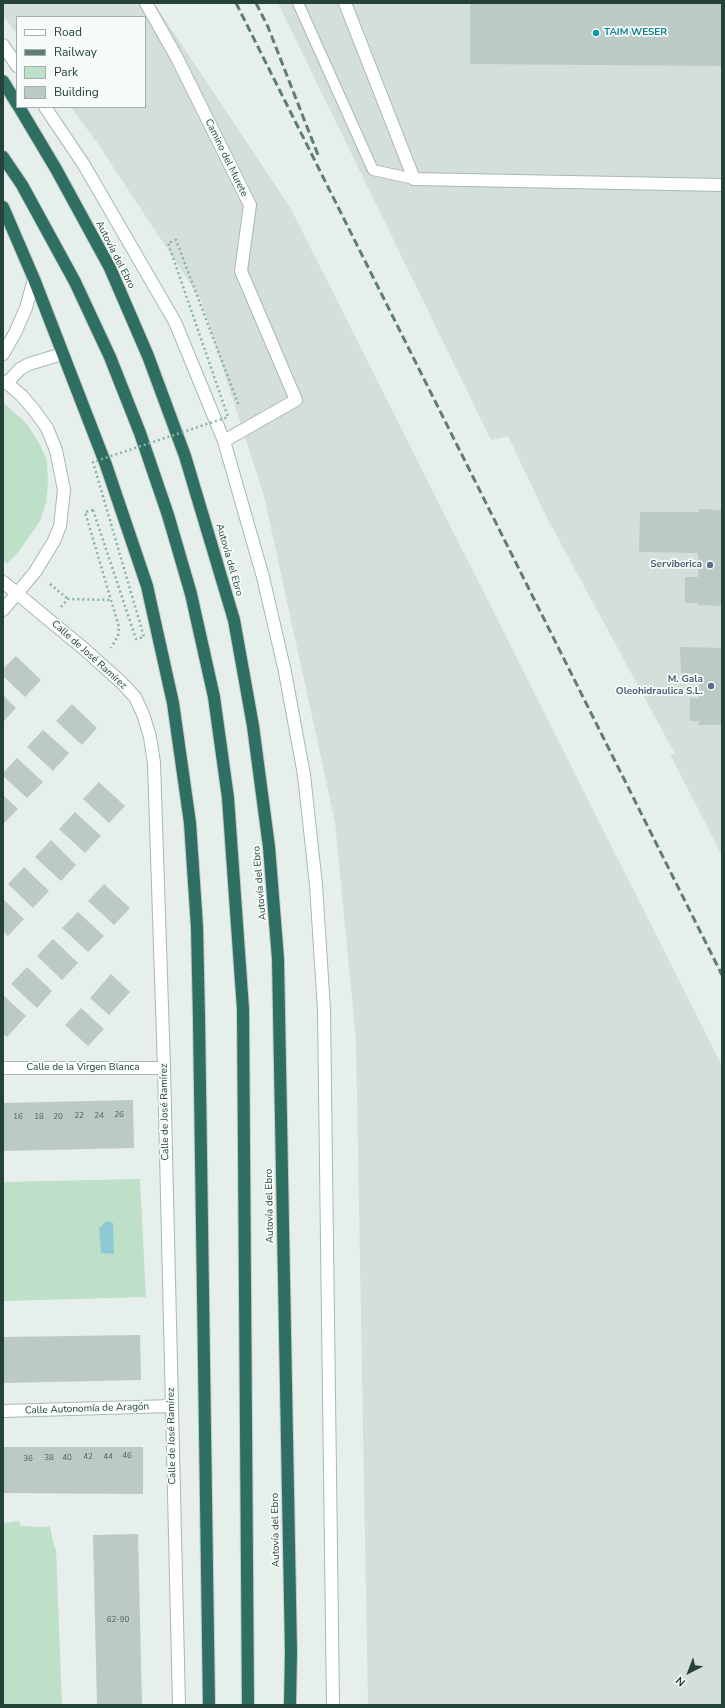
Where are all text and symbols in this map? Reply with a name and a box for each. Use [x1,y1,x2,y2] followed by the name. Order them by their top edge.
[16,16,146,108] legend
[54,24,82,40] text: Road
[604,27,667,39] place label: TAIM WESER
[591,28,601,38] marker: TAIM WESER
[54,44,97,60] text: Railway
[54,64,78,80] text: Park
[54,84,99,100] text: Building
[202,117,250,199] street label: Camino del Murete
[93,219,137,291] street label: Autovía del Ebro
[213,522,245,598] street label: Autovía del Ebro
[650,559,702,571] place label: Serviberica
[705,560,715,570] marker: Serviberica
[49,618,129,692] street label: Calle de José Ramírez
[616,674,703,698] place label: M. Gala Oleohidraulica S.L.
[706,681,716,691] marker: M. Gala Oleohidraulica S.L.
[251,845,269,921] street label: Autovía del Ebro
[27,1062,139,1074] street label: Calle de la Virgen Blanca
[158,1063,172,1161] street label: Calle de José Ramírez
[114,1110,124,1120] house number: 26
[74,1111,84,1121] house number: 22
[94,1111,104,1121] house number: 24
[13,1112,23,1122] house number: 16
[34,1112,44,1122] house number: 18
[53,1112,63,1122] house number: 20
[263,1169,277,1243] street label: Autovía del Ebro
[165,1387,179,1485] street label: Calle de José Ramírez
[25,1401,149,1417] street label: Calle Autonomía de Aragón
[122,1451,132,1461] house number: 46
[83,1452,93,1462] house number: 42
[103,1452,113,1462] house number: 44
[44,1453,54,1463] house number: 38
[62,1453,72,1463] house number: 40
[23,1454,33,1464] house number: 36
[269,1493,283,1567] street label: Autovía del Ebro
[107,1615,129,1625] house number: 62-90
[669,1652,709,1692] north arrow
[673,1673,689,1690] text: N

